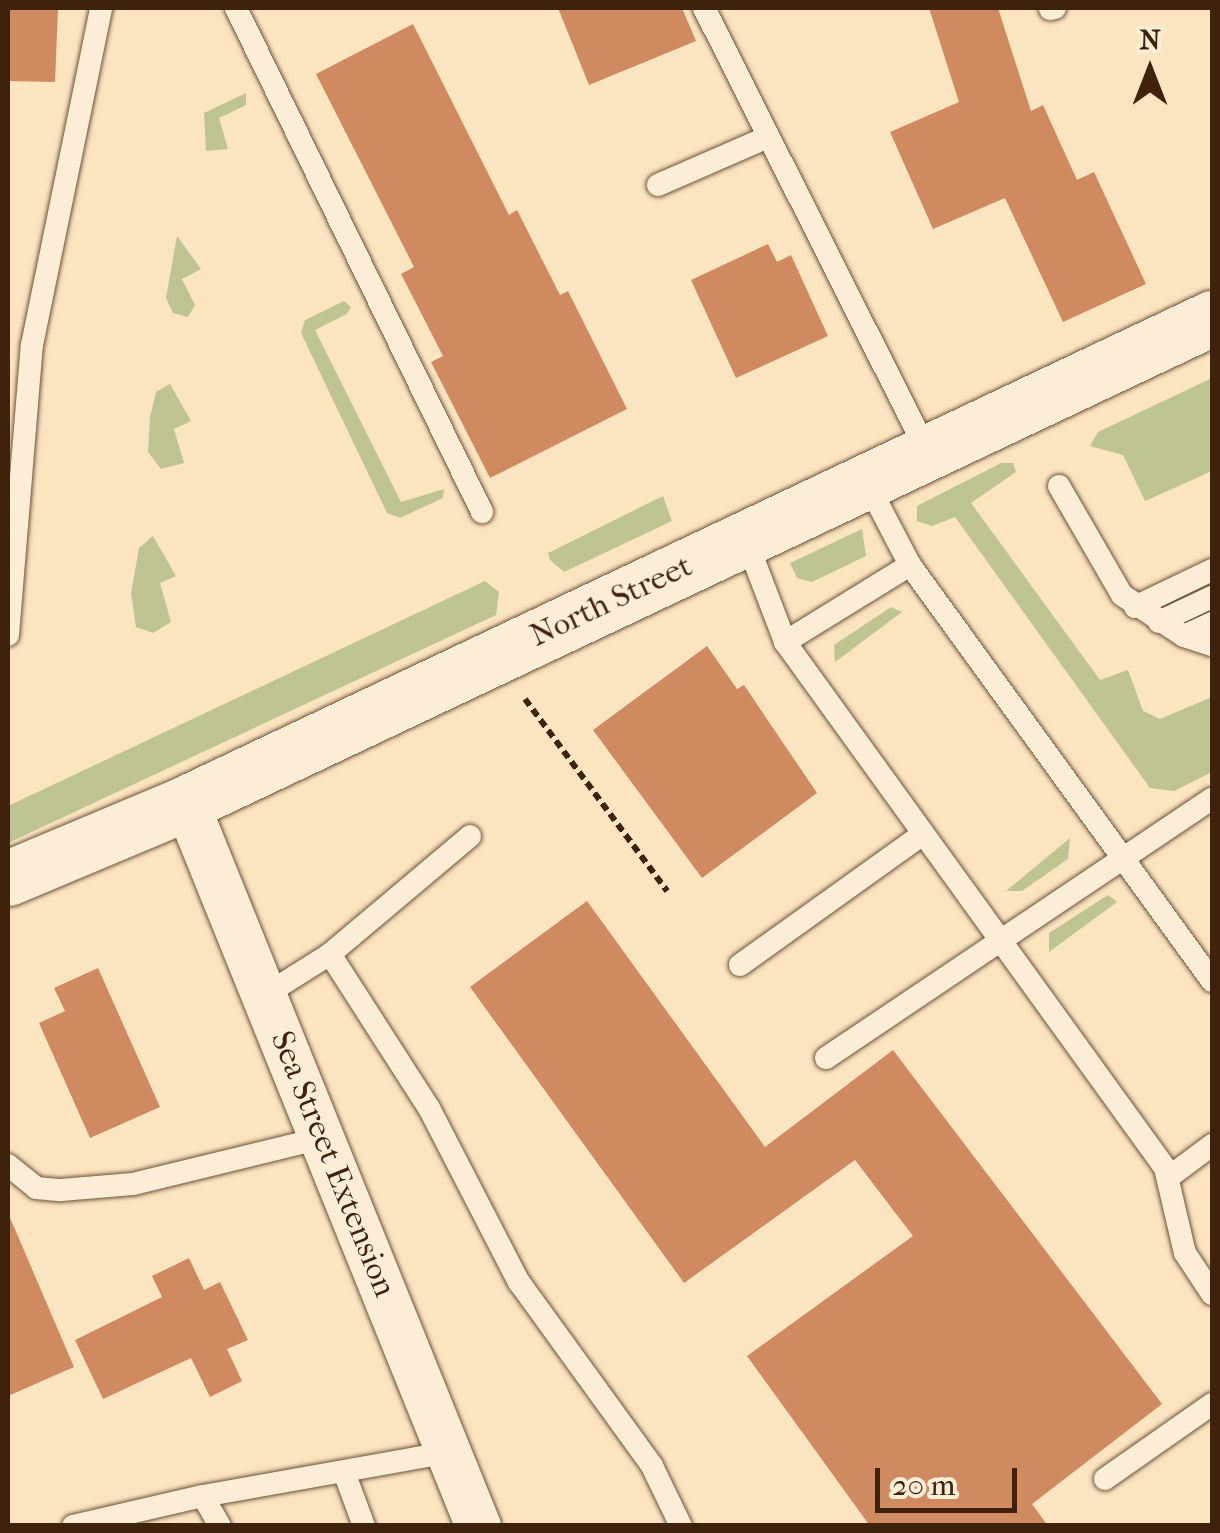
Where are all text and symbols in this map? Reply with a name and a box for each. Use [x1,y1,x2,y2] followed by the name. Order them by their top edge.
[1100,20,1200,120] north arrow
[1139,23,1161,56] text: N
[524,547,698,655] street label: North Street
[262,1026,404,1302] street label: Sea Street Extension
[880,1448,1022,1510] scale bar
[892,1468,955,1503] text: 20 m

